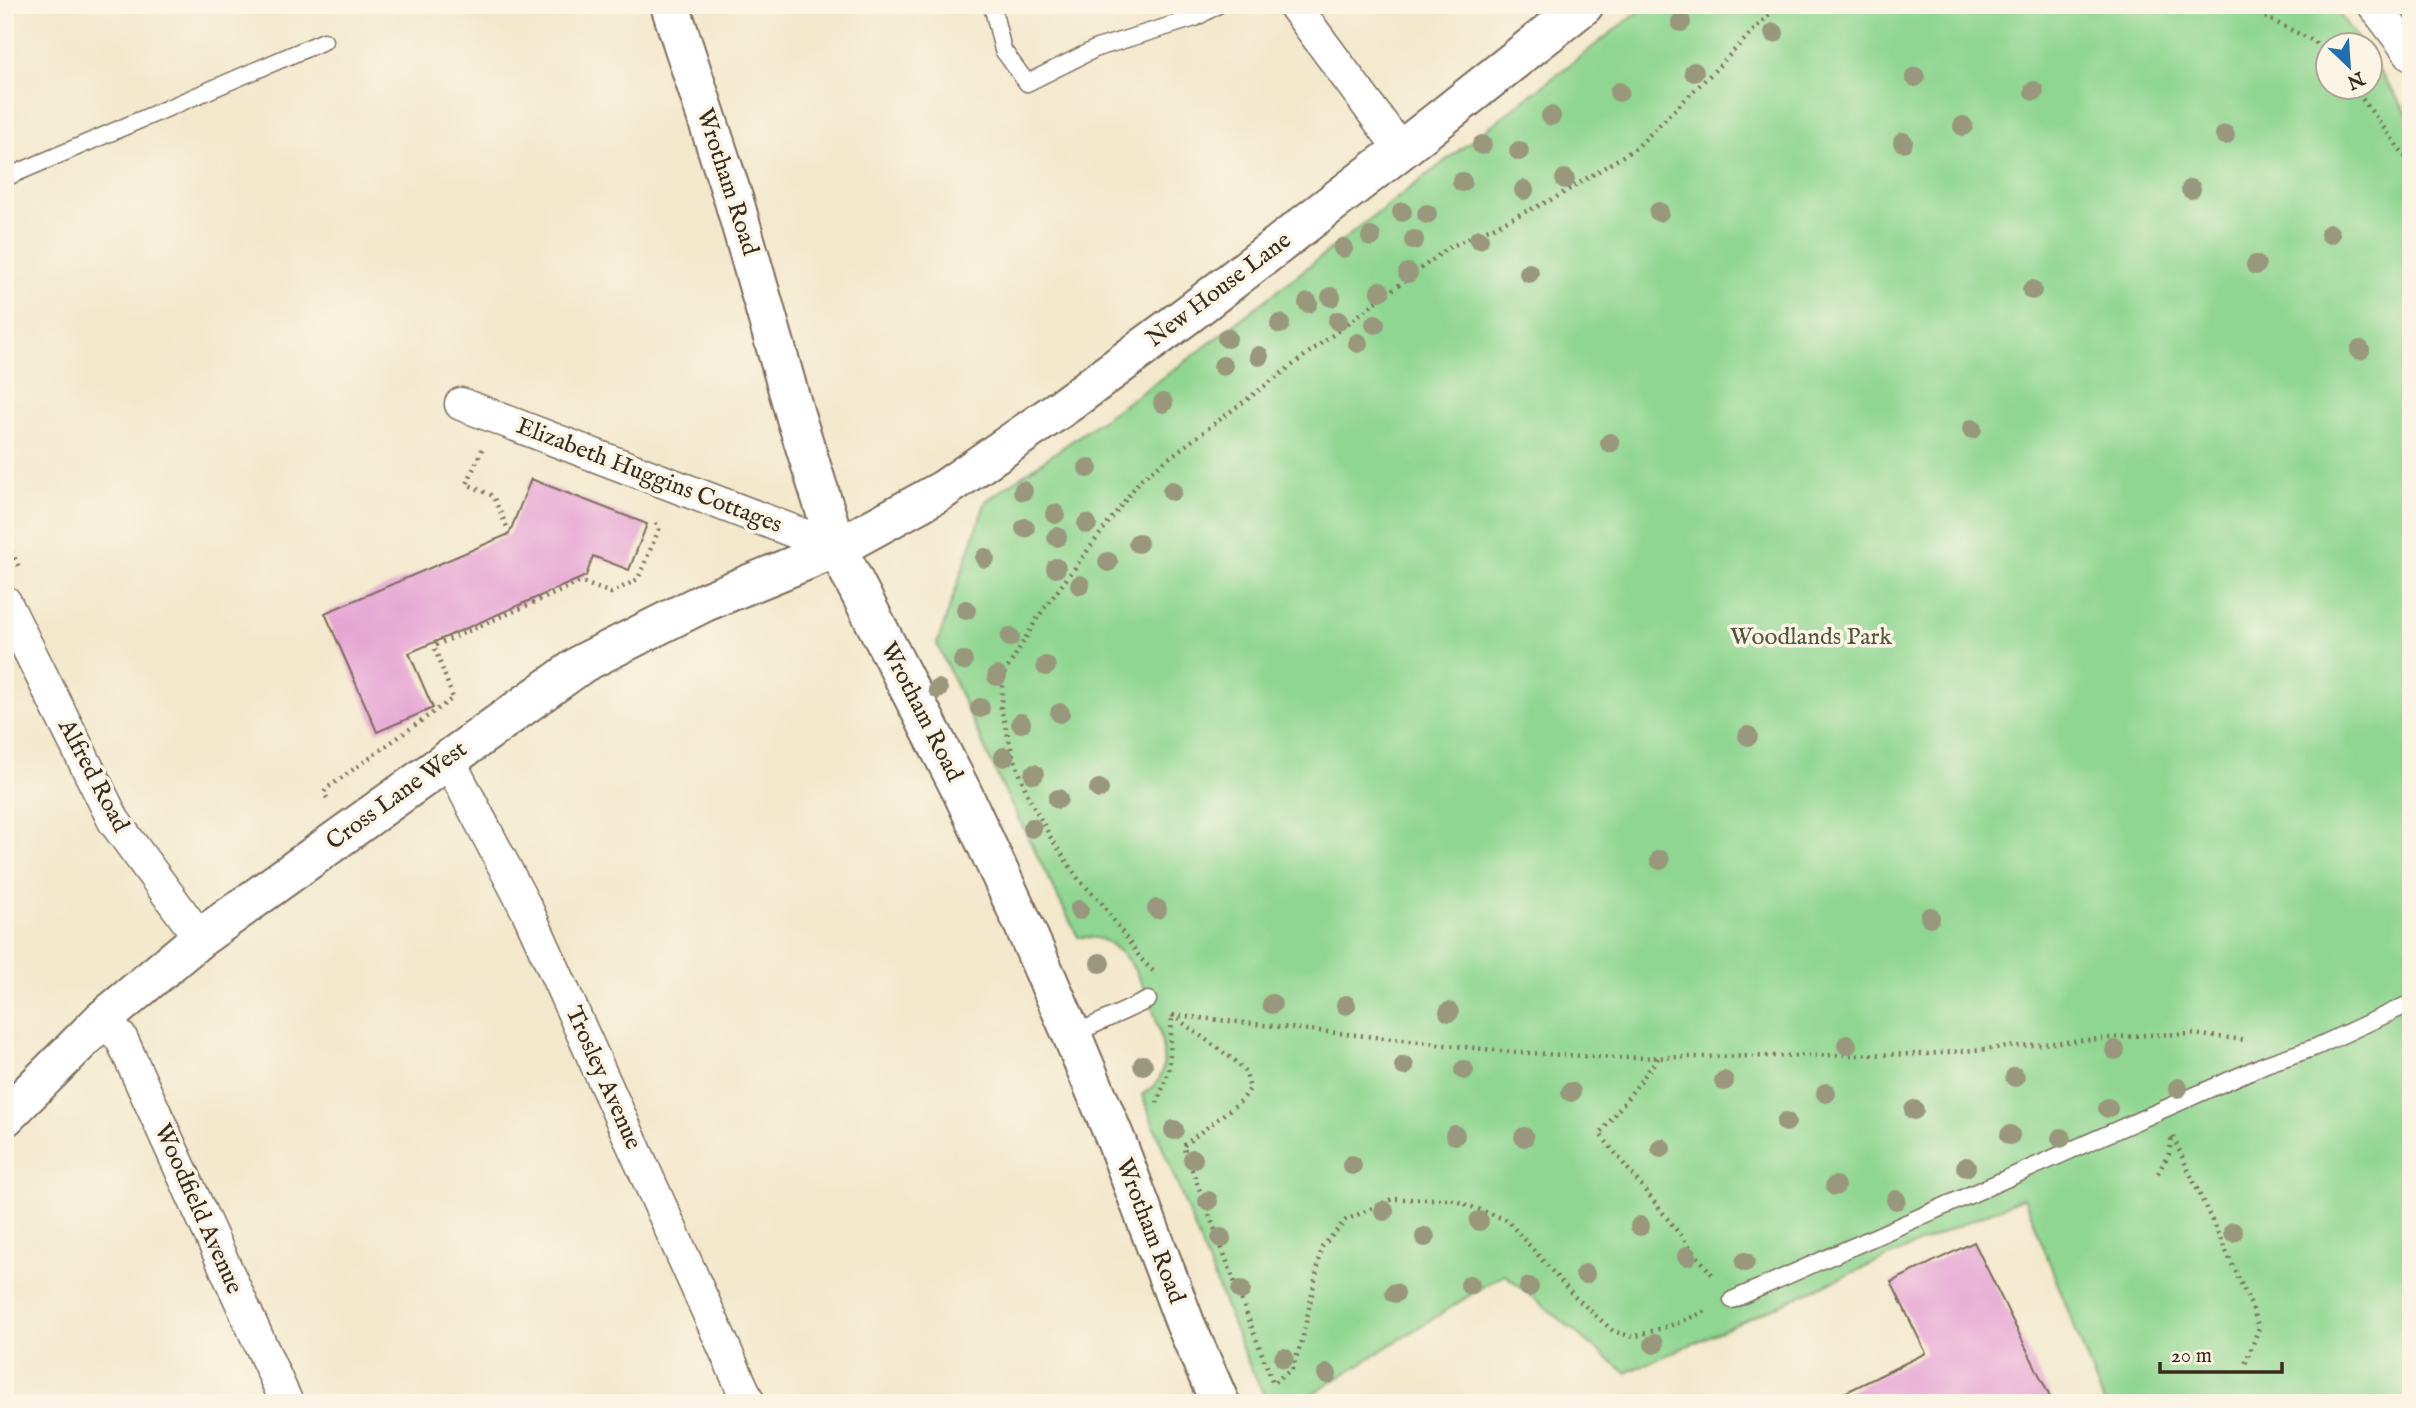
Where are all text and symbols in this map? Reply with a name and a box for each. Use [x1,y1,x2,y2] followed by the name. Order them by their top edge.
[2314,32,2384,102] north arrow
[2342,65,2369,94] text: N
[689,105,765,260] street label: Wrotham Road
[1140,225,1298,355] street label: New House Lane
[512,411,786,541] street label: Elizabeth Huggins Cottages
[1730,622,1892,653] park label: Woodlands Park
[873,637,970,787] street label: Wrotham Road
[50,713,136,838] street label: Alfred Road
[320,734,474,858] street label: Cross Lane West
[558,1001,648,1155] street label: Trosley Avenue
[147,1119,249,1299] street label: Woodfield Avenue
[1108,1154,1192,1308] street label: Wrotham Road
[2160,1331,2283,1375] scale bar
[2171,1343,2212,1370] text: 20 m

